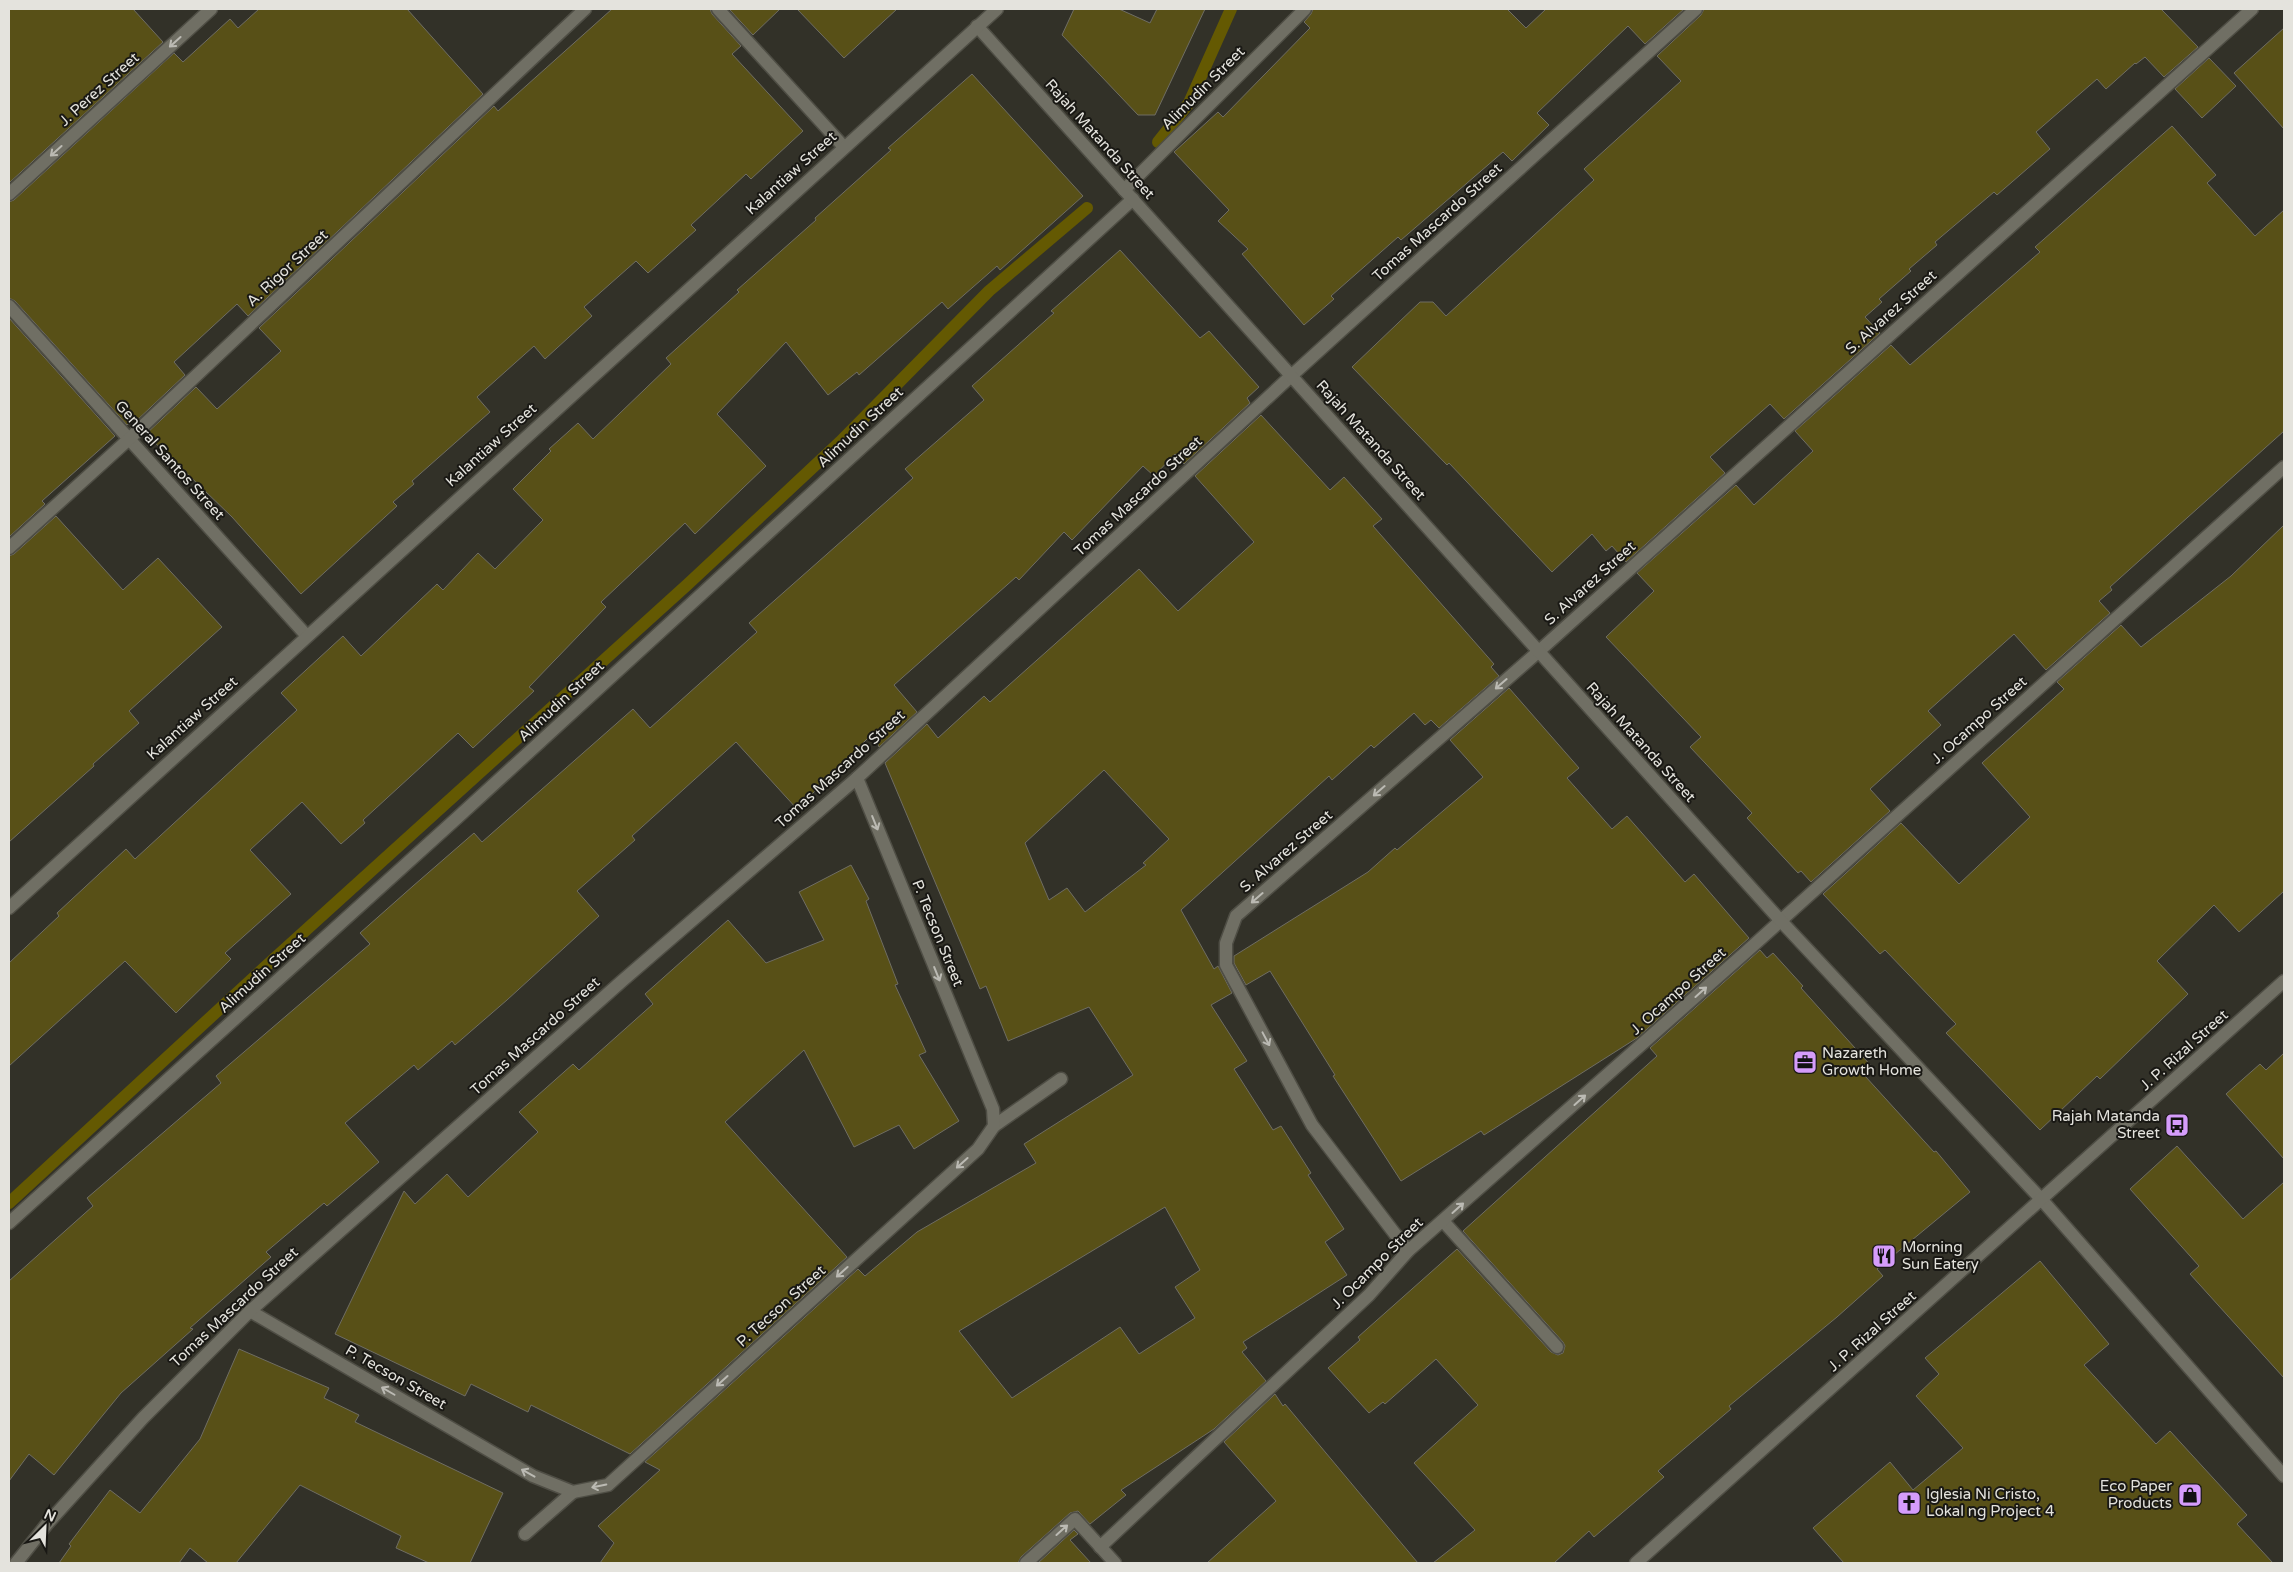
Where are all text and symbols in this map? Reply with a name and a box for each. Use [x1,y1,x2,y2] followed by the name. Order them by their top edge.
[169,36,182,48] one-way arrow
[1158,42,1249,133] street label: Alimudin Street
[55,48,143,130] street label: J. Perez Street
[1041,75,1159,203] street label: Rajah Matanda Street
[742,127,840,219] street label: Kalantiaw Street
[49,145,62,157] one-way arrow
[1369,159,1506,285] street label: Tomas Mascardo Street
[243,226,332,310] street label: A. Rigor Street
[1842,266,1940,358] street label: S. Alvarez Street
[1312,376,1430,504] street label: Rajah Matanda Street
[813,383,907,471] street label: Alimudin Street
[112,397,229,524] street label: General Santos Street
[442,399,540,491] street label: Kalantiaw Street
[1070,432,1206,560] street label: Tomas Mascardo Street
[1541,537,1639,629] street label: S. Alvarez Street
[514,657,608,745] street label: Alimudin Street
[143,672,241,764] street label: Kalantiaw Street
[1928,672,2031,768] street label: J. Ocampo Street
[1495,678,1508,689] one-way arrow
[1582,678,1700,806] street label: Rajah Matanda Street
[772,706,909,832] street label: Tomas Mascardo Street
[1373,785,1386,796] one-way arrow
[1236,806,1336,896] street label: S. Alvarez Street
[871,815,881,830] one-way arrow
[908,877,968,989] street label: P. Tecson Street
[1250,892,1263,904] one-way arrow
[215,929,309,1017] street label: Alimudin Street
[1627,943,1730,1039] street label: J. Ocampo Street
[933,966,942,981] one-way arrow
[467,973,604,1099] street label: Tomas Mascardo Street
[1695,986,1708,998] one-way arrow
[2136,1006,2232,1094] street label: J. P. Rizal Street
[1262,1031,1271,1046] one-way arrow
[1822,1044,1921,1079] place label: Nazareth Growth Home
[1792,1049,1818,1075] office icon: Nazareth Growth Home
[1573,1094,1586,1106] one-way arrow
[2052,1107,2160,1142] place label: Rajah Matanda Street
[2164,1112,2190,1138] bus stop icon: Rajah Matanda Street
[956,1157,969,1169] one-way arrow
[1452,1202,1465,1213] one-way arrow
[1327,1213,1427,1313] street label: J. Ocampo Street
[1902,1238,1979,1273] place label: Morning Sun Eatery
[166,1243,302,1371] street label: Tomas Mascardo Street
[1871,1243,1897,1269] restaurant icon: Morning Sun Eatery
[733,1261,829,1351] street label: P. Tecson Street
[836,1266,849,1278] one-way arrow
[1824,1287,1920,1375] street label: J. P. Rizal Street
[342,1341,450,1413] street label: P. Tecson Street
[715,1375,728,1387] one-way arrow
[381,1386,395,1396] one-way arrow
[521,1468,536,1477] one-way arrow
[2100,1477,2172,1512] place label: Eco Paper Products
[592,1482,608,1491] one-way arrow
[2177,1482,2203,1508] shop icon: Eco Paper Products
[1926,1485,2054,1520] place label: Iglesia Ni Cristo, Lokal ng Project 4
[1896,1490,1922,1516] church icon: Iglesia Ni Cristo, Lokal ng Project 4
[20,1502,70,1552] north arrow
[41,1506,59,1526] text: N
[1056,1524,1069,1536] one-way arrow

